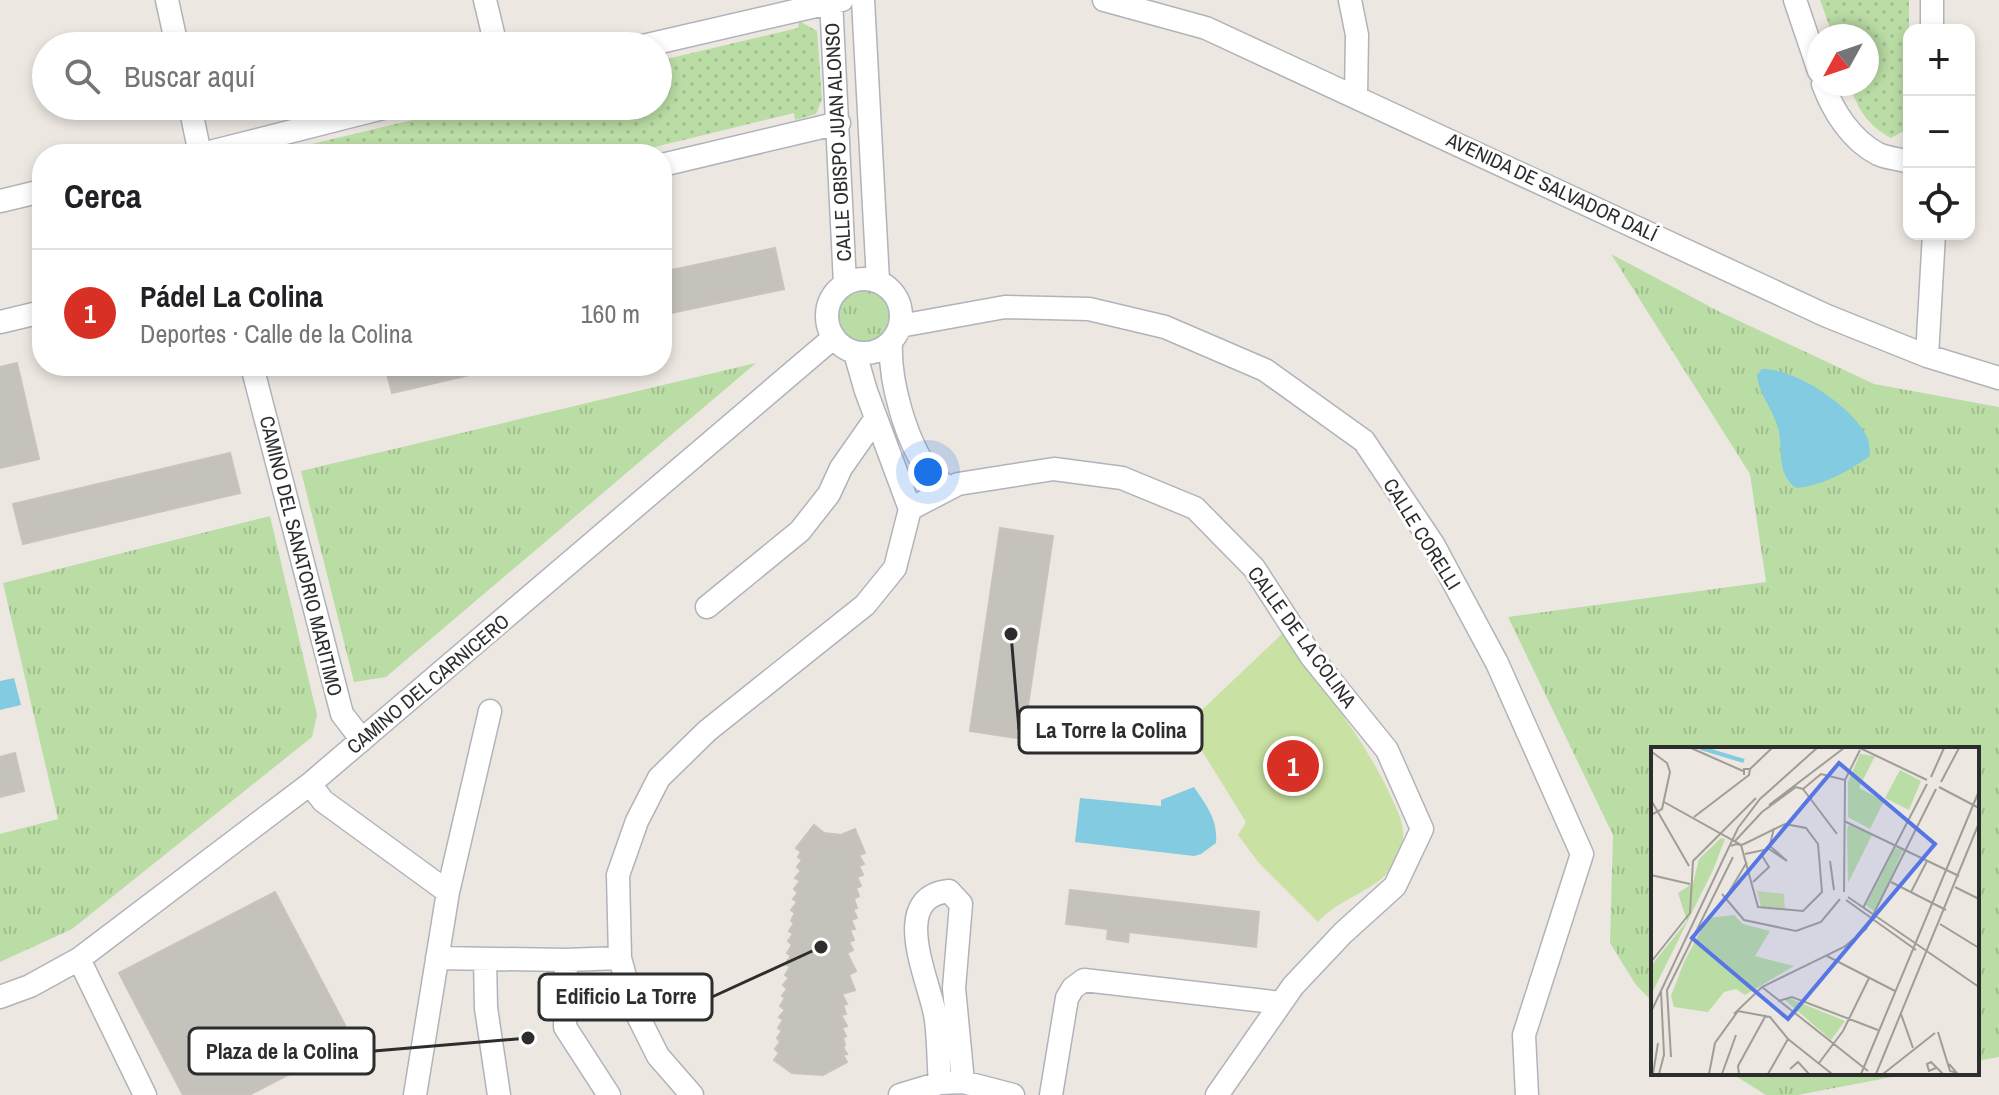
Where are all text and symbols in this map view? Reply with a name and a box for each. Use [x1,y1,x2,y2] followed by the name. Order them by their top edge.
[818,22,857,262] street label: CALLE OBISPO JUAN ALONSO
[1807,24,1879,96] north arrow
[1903,24,1975,240] map controls
[1903,24,1975,96] button: +
[32,32,672,120] search box
[60,54,104,98] icon: search
[124,56,255,96] text: Buscar aquí
[1903,96,1975,168] button: −
[1441,125,1662,248] street label: AVENIDA DE SALVADOR DALÍ
[1903,168,1975,240] button: locate
[64,173,142,219] text: Cerca
[140,276,323,316] text: Pádel La Colina
[84,296,96,331] text: 1
[581,296,640,331] text: 160 m
[140,316,413,351] text: Deportes · Calle de la Colina
[254,413,349,699] street label: CAMINO DEL SANATORIO MARITIMO
[908,452,948,492] your location
[1377,473,1467,595] street label: CALLE CORELLI
[1242,561,1363,713] street label: CALLE DE LA COLINA
[341,608,515,760] street label: CAMINO DEL CARNICERO
[1019,707,1202,753] callout: La Torre la Colina
[1035,715,1187,745] text: La Torre la Colina
[1267,736,1319,796] pin: 1
[1651,747,1979,1075] inset map
[539,974,712,1020] callout: Edificio La Torre
[555,981,697,1011] text: Edificio La Torre
[189,1028,374,1074] callout: Plaza de la Colina
[206,1036,358,1066] text: Plaza de la Colina

